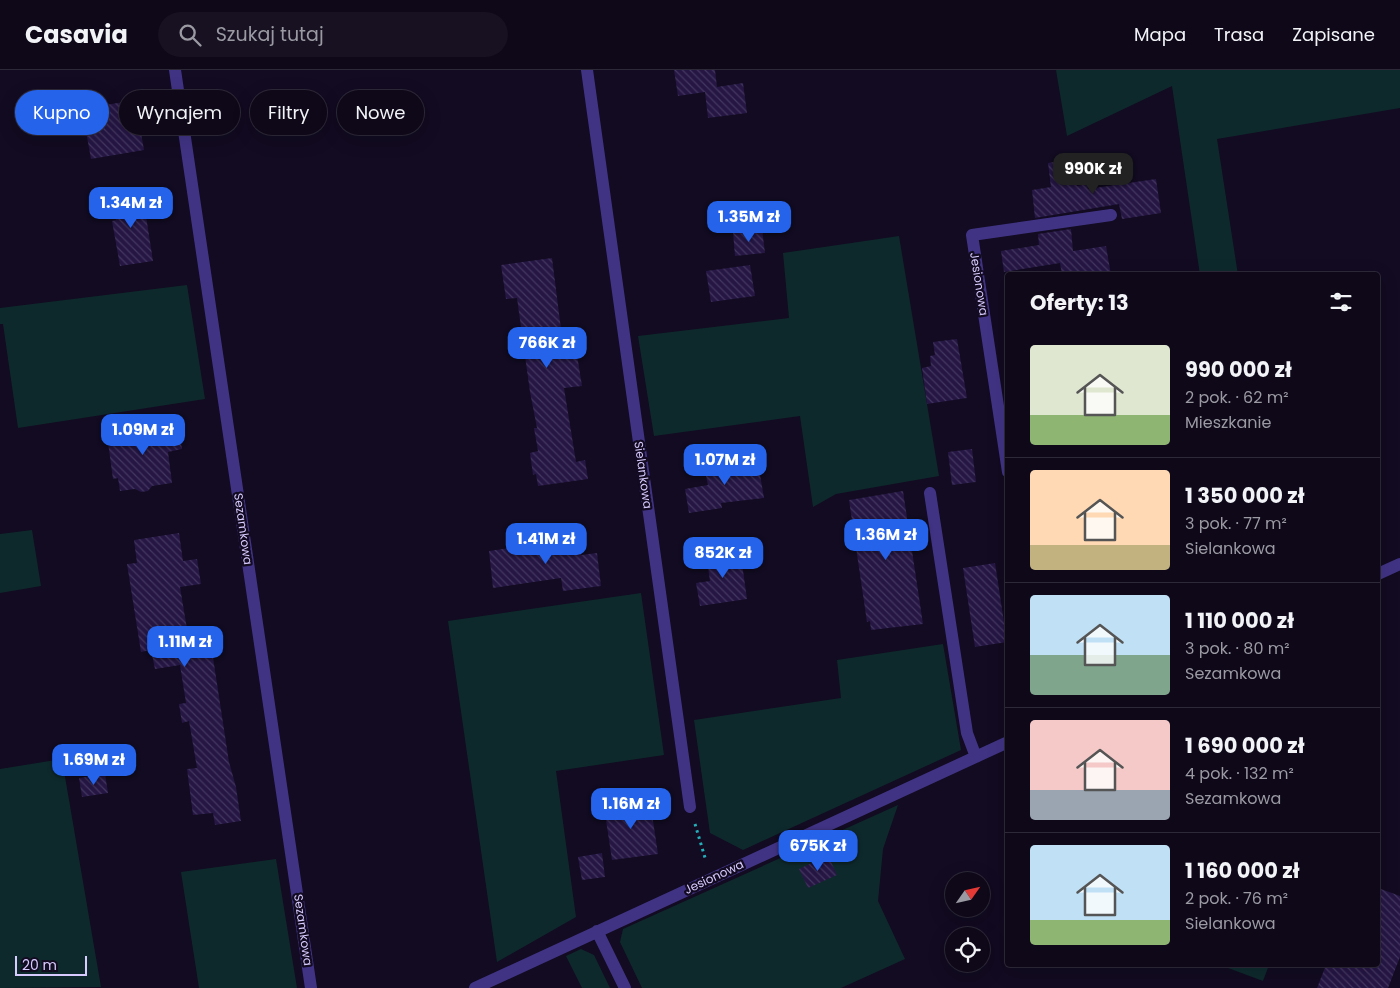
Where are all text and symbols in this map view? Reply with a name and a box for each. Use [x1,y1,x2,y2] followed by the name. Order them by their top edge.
[158,12,508,57] search box
[25,18,128,51] text: Casavia
[176,21,204,49] icon: search
[216,21,324,48] text: Szukaj tutaj
[1134,22,1186,47] text: Mapa
[1214,22,1264,47] text: Trasa
[1292,22,1375,47] text: Zapisane
[15,90,109,135] chip: Kupno
[119,90,240,135] chip: Wynajem
[250,90,327,135] chip: Filtry
[337,90,424,135] chip: Nowe
[1047,152,1139,195] pin: 990K zł
[1064,157,1122,180] text: 990K zł
[79,186,183,229] pin: 1.34M zł
[100,191,162,214] text: 1.34M zł
[697,200,801,243] pin: 1.35M zł
[718,205,780,228] text: 1.35M zł
[966,251,993,317] street label: Jesionowa
[1030,288,1129,317] text: Oferty: 13
[1327,288,1355,316] icon: filters
[501,326,593,369] pin: 766K zł
[519,331,575,354] text: 766K zł
[1185,355,1292,384] text: 990 000 zł
[1070,365,1130,425] icon: home
[1185,386,1288,409] text: 2 pok. · 62 m²
[1185,411,1271,434] text: Mieszkanie
[91,414,195,456] pin: 1.09M zł
[112,418,174,441] text: 1.09M zł
[630,440,657,510] street label: Sielankowa
[673,444,777,486] pin: 1.07M zł
[695,448,755,471] text: 1.07M zł
[1185,481,1305,510] text: 1 350 000 zł
[1070,490,1130,550] icon: home
[230,492,257,566] street label: Sezamkowa
[1185,512,1287,535] text: 3 pok. · 77 m²
[834,518,938,561] pin: 1.36M zł
[494,522,598,565] pin: 1.41M zł
[855,523,917,546] text: 1.36M zł
[517,527,575,550] text: 1.41M zł
[677,536,769,579] pin: 852K zł
[1185,537,1276,560] text: Sielankowa
[694,541,752,564] text: 852K zł
[1185,606,1294,635] text: 1 110 000 zł
[1070,615,1130,675] icon: home
[133,626,237,668] pin: 1.11M zł
[158,630,212,653] text: 1.11M zł
[1185,637,1289,660] text: 3 pok. · 80 m²
[1185,662,1281,685] text: Sezamkowa
[1185,731,1304,760] text: 1 690 000 zł
[1070,740,1130,800] icon: home
[42,744,146,786] pin: 1.69M zł
[63,748,125,771] text: 1.69M zł
[1185,762,1294,785] text: 4 pok. · 132 m²
[1185,787,1281,810] text: Sezamkowa
[579,788,683,830] pin: 1.16M zł
[602,792,660,815] text: 1.16M zł
[772,830,864,872] pin: 675K zł
[790,834,846,857] text: 675K zł
[681,855,746,898] street label: Jesionowa
[1185,856,1299,885] text: 1 160 000 zł
[1070,865,1130,925] icon: home
[945,872,990,918] north arrow
[945,872,990,972] map controls
[1185,887,1288,910] text: 2 pok. · 76 m²
[290,893,317,967] street label: Sezamkowa
[1185,912,1276,935] text: Sielankowa
[945,927,990,972] button: locate
[15,953,88,976] scale bar
[22,955,57,975] text: 20 m

